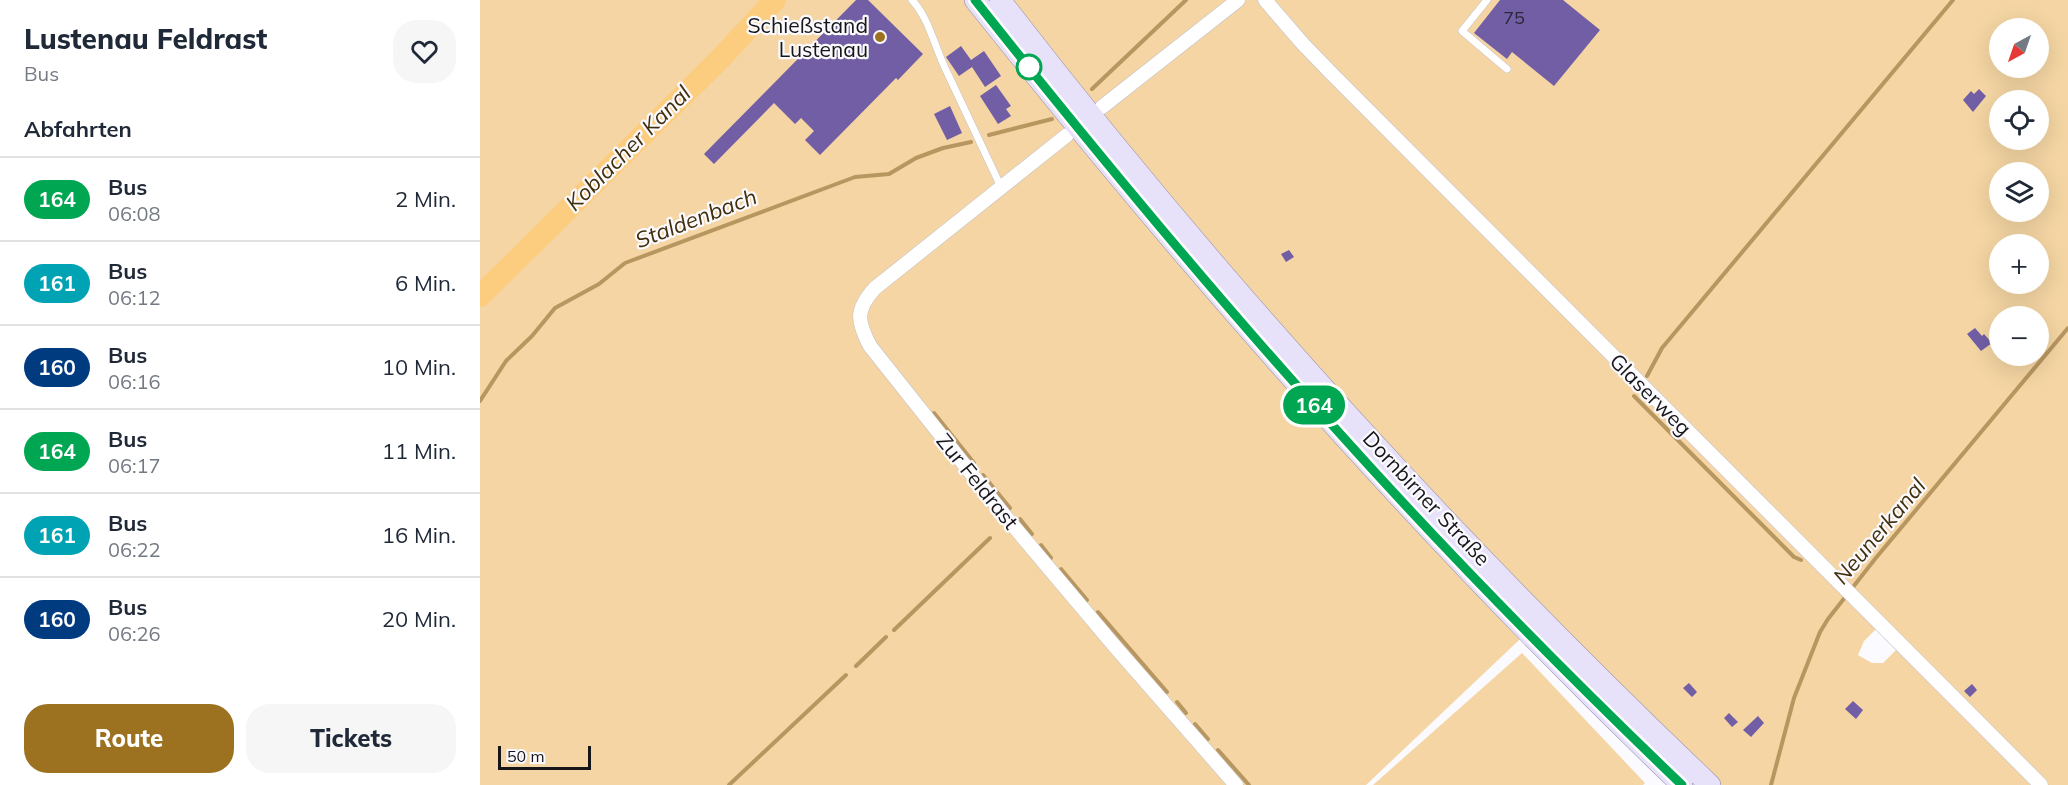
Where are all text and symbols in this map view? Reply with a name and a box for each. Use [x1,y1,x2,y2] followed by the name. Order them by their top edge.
[1503,6,1525,29] house number: 75
[747,12,868,62] place label: Schießstand Lustenau
[1989,18,2049,78] north arrow
[1989,18,2049,366] map controls
[393,20,456,83] button: heart
[24,21,267,56] text: Lustenau Feldrast
[873,30,887,44] marker: Schießstand Lustenau
[1016,54,1042,80] unlabelled marker
[24,61,59,86] text: Bus
[559,79,697,217] water label: Koblacher Kanal
[1989,90,2049,150] button: locate
[24,115,132,143] text: Abfahrten
[1989,162,2049,222] button: layers
[108,173,147,201] text: Bus
[631,182,761,254] water label: Staldenbach
[395,185,456,213] text: 2 Min.
[38,186,76,212] text: 164
[108,201,161,226] text: 06:08
[1989,234,2049,294] button: +
[108,257,147,285] text: Bus
[395,269,456,297] text: 6 Min.
[38,270,76,296] text: 161
[108,285,161,310] text: 06:12
[1989,306,2049,366] button: −
[108,341,147,369] text: Bus
[1605,348,1697,440] street label: Glaserweg
[382,353,456,381] text: 10 Min.
[38,354,76,380] text: 160
[108,369,161,394] text: 06:16
[1280,386,1348,424] line badge: 164
[1295,392,1333,418] text: 164
[108,425,147,453] text: Bus
[1358,425,1496,571] street label: Dornbirner Straße
[931,428,1025,534] street label: Zur Feldrast
[382,437,456,465] text: 11 Min.
[38,438,76,464] text: 164
[108,453,161,478] text: 06:17
[1827,472,1932,590] water label: Neunerkanal
[108,509,147,537] text: Bus
[382,521,456,549] text: 16 Min.
[38,522,76,548] text: 161
[108,537,161,562] text: 06:22
[108,593,147,621] text: Bus
[382,605,456,633] text: 20 Min.
[38,606,76,632] text: 160
[108,621,161,646] text: 06:26
[24,704,234,773] button: Route
[246,704,456,773] button: Tickets
[498,743,591,770] scale bar
[507,746,544,766] text: 50 m

